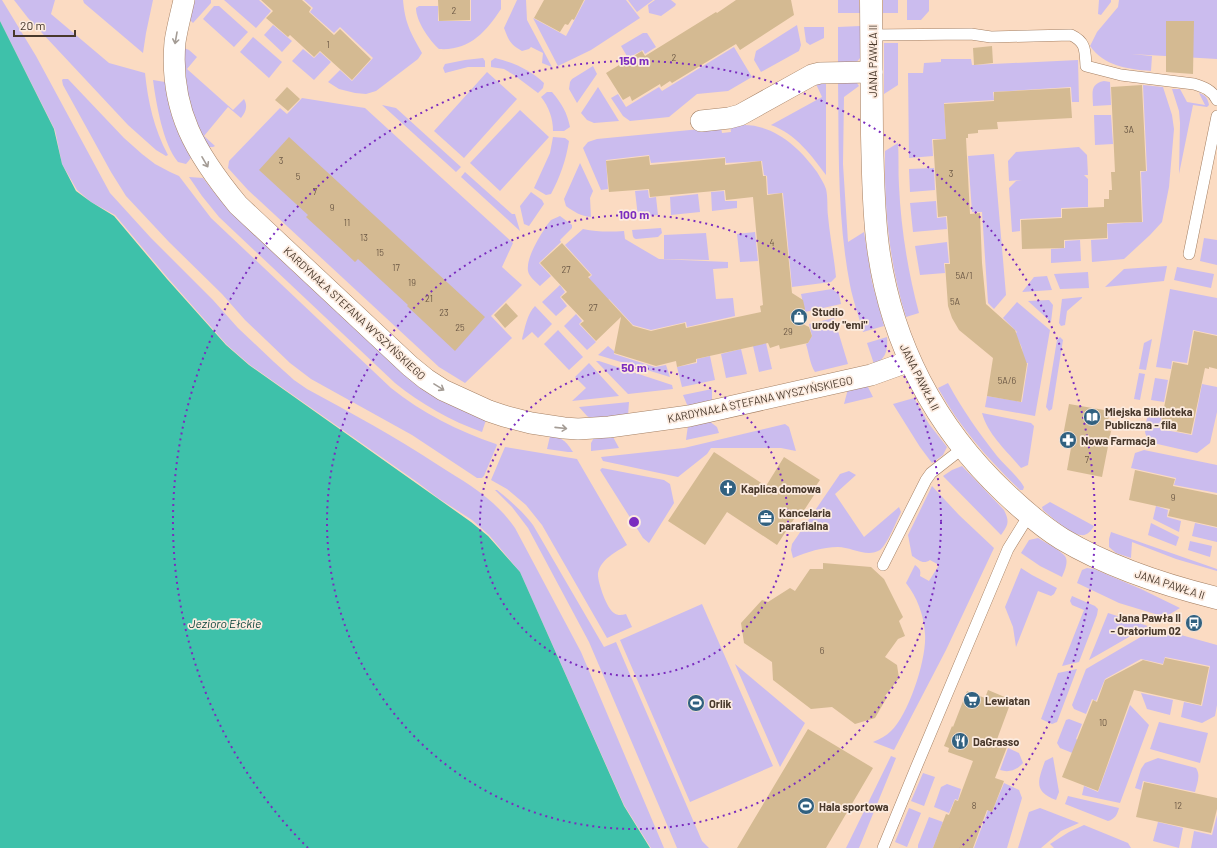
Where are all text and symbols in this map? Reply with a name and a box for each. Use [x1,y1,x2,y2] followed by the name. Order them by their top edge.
[452,5,457,16] house number: 2
[14,12,75,38] scale bar
[20,18,46,32] text: 20 m
[866,25,879,97] street label: JANA PAWŁA II
[172,31,180,44] one-way arrow
[326,39,330,50] house number: 1
[672,52,677,63] house number: 2
[619,53,649,67] text: 150 m
[1124,124,1135,135] house number: 3A
[279,155,284,166] house number: 3
[202,156,210,168] one-way arrow
[949,168,954,179] house number: 3
[296,171,301,182] house number: 5
[313,186,318,197] house number: 7
[330,202,335,213] house number: 9
[619,207,649,221] text: 100 m
[344,217,350,228] house number: 11
[360,232,368,243] house number: 13
[770,237,775,248] house number: 4
[281,244,429,382] street label: KARDYNAŁA STEFANA WYSZYŃSKIEGO
[376,247,384,258] house number: 15
[392,262,400,273] house number: 17
[561,264,571,275] house number: 27
[955,270,973,281] house number: 5A/1
[408,277,416,288] house number: 19
[425,293,433,304] house number: 21
[950,296,961,307] house number: 5A
[588,302,598,313] house number: 27
[812,305,868,331] place label: Studio urody "emi"
[439,307,449,318] house number: 23
[789,307,809,327] shop icon: Studio urody "emi"
[455,322,465,333] house number: 25
[783,326,793,337] house number: 29
[898,342,942,412] street label: JANA PAWŁA II
[621,360,647,374] text: 50 m
[666,373,854,425] street label: KARDYNAŁA STEFANA WYSZYŃSKIEGO
[998,375,1017,386] house number: 5A/6
[433,384,445,392] one-way arrow
[1105,405,1193,431] place label: Miejska Biblioteka Publiczna - fila
[1082,407,1102,427] library icon: Miejska Biblioteka Publiczna - fila
[554,424,567,432] one-way arrow
[1058,430,1078,450] pharmacy icon: Nowa Farmacja
[1081,434,1156,447] place label: Nowa Farmacja
[1085,454,1090,465] house number: 7
[718,478,738,498] church icon: Kaplica domowa
[741,482,821,495] place label: Kaplica domowa
[1171,492,1176,503] house number: 9
[779,506,831,532] place label: Kancelaria parafialna
[756,508,776,528] office icon: Kancelaria parafialna
[627,515,641,529] centre of rings
[1133,567,1207,601] street label: JANA PAWŁA II
[1111,611,1181,637] place label: Jana Pawła II - Oratorium 02
[1184,613,1204,633] bus stop icon: Jana Pawła II - Oratorium 02
[189,616,261,630] water label: Jezioro Ełckie
[820,645,825,656] house number: 6
[962,690,982,710] supermarket icon: Lewiatan
[686,693,706,713] sports icon: Orlik
[985,694,1030,707] place label: Lewiatan
[709,697,732,710] place label: Orlik
[1099,717,1107,728] house number: 10
[950,731,970,751] restaurant icon: DaGrasso
[973,735,1019,748] place label: DaGrasso
[796,796,816,816] sports icon: Hala sportowa
[819,800,889,813] place label: Hala sportowa
[972,800,977,811] house number: 8
[1174,800,1182,811] house number: 12

